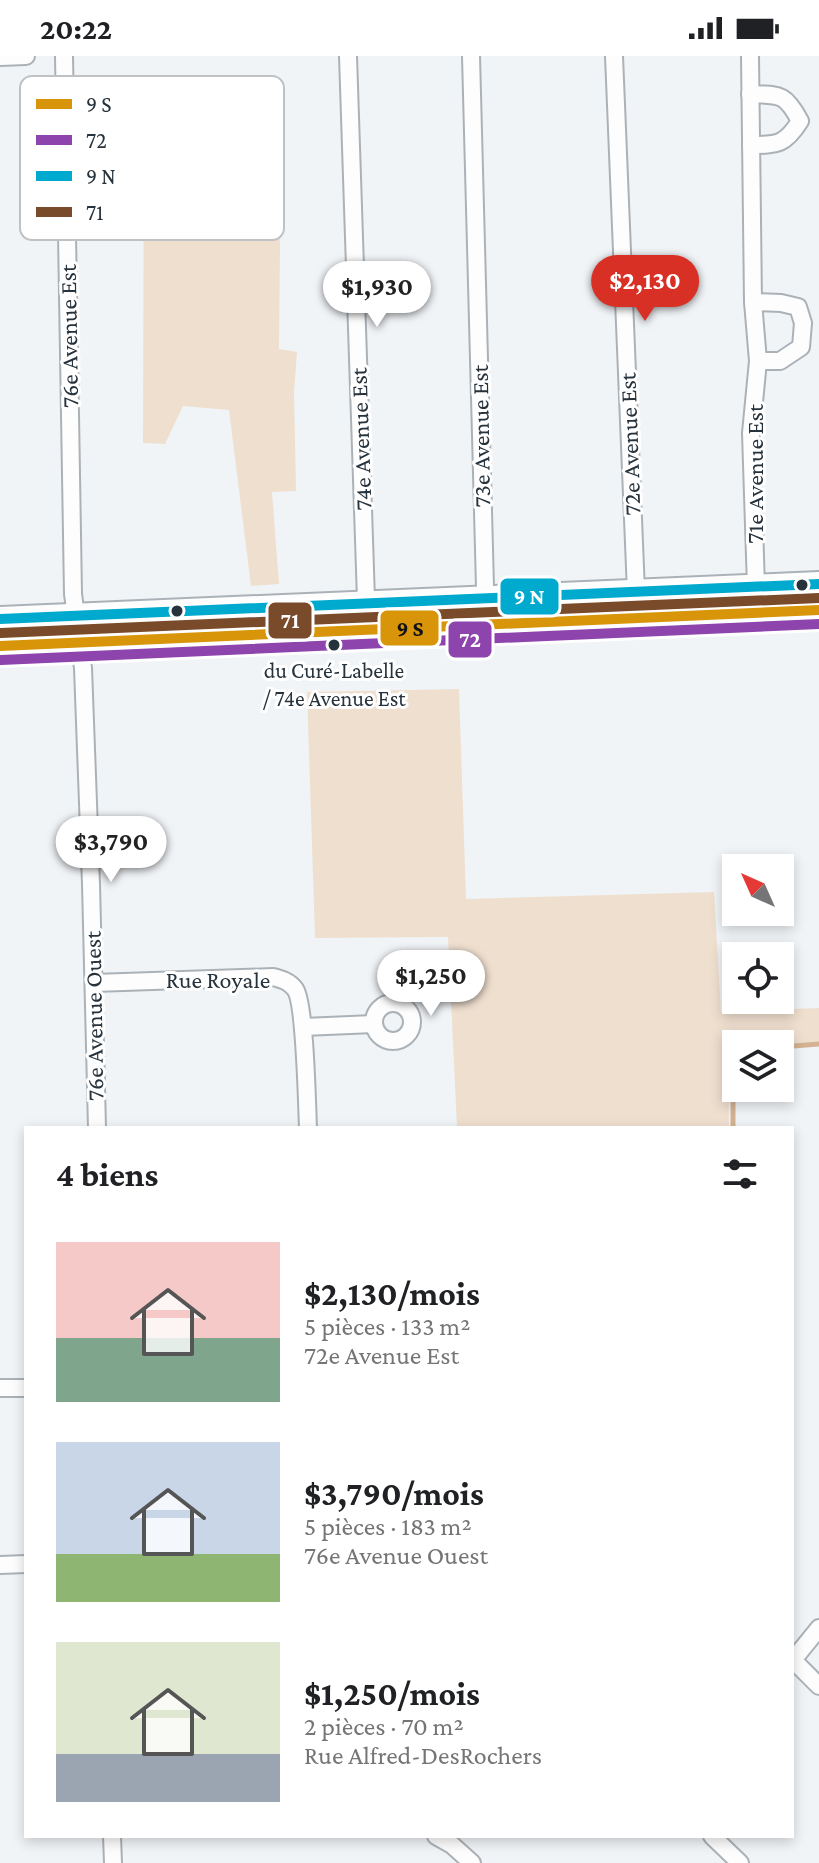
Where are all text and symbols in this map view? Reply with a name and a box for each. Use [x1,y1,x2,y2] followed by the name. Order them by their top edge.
[40,12,112,45] text: 20:22
[20,76,284,240] legend
[86,92,112,117] text: 9 S
[86,128,107,153] text: 72
[86,164,116,189] text: 9 N
[86,200,103,225] text: 71
[580,255,710,323] pin: $2,130
[312,261,442,329] pin: $1,930
[54,263,83,408] street label: 76e Avenue Est
[609,266,681,295] text: $2,130
[341,272,413,301] text: $1,930
[466,363,495,508] street label: 73e Avenue Est
[344,366,376,511] street label: 74e Avenue Est
[613,371,645,516] street label: 72e Avenue Est
[741,403,768,544] street label: 71e Avenue Est
[499,577,560,616] line badge: 9 N
[794,577,810,593] unlabelled marker
[513,584,545,609] text: 9 N
[267,601,313,640] line badge: 71
[169,603,185,619] unlabelled marker
[281,608,299,633] text: 71
[379,609,440,647] line badge: 9 S
[396,616,424,641] text: 9 S
[447,620,493,659] line badge: 72
[459,627,481,652] text: 72
[326,637,342,653] marker: du Curé-Labelle / 74e Avenue Est
[262,658,406,711] place label: du Curé-Labelle / 74e Avenue Est
[46,816,176,884] pin: $3,790
[74,827,148,856] text: $3,790
[722,854,794,926] north arrow
[722,854,794,1102] map controls
[79,930,108,1101] street label: 76e Avenue Ouest
[722,942,794,1014] button: locate
[366,950,496,1018] pin: $1,250
[395,961,467,990] text: $1,250
[166,966,270,993] street label: Rue Royale
[722,1030,794,1102] button: layers
[718,1152,762,1196] icon: filters
[56,1156,158,1193] text: 4 biens
[120,1274,216,1370] icon: home
[304,1275,480,1312] text: $2,130/mois
[304,1312,470,1341] text: 5 pièces · 133 m²
[304,1341,459,1370] text: 72e Avenue Est
[120,1474,216,1570] icon: home
[304,1475,484,1512] text: $3,790/mois
[304,1512,472,1541] text: 5 pièces · 183 m²
[304,1541,488,1570] text: 76e Avenue Ouest
[120,1674,216,1770] icon: home
[304,1675,480,1712] text: $1,250/mois
[304,1712,464,1741] text: 2 pièces · 70 m²
[304,1741,542,1770] text: Rue Alfred-DesRochers

